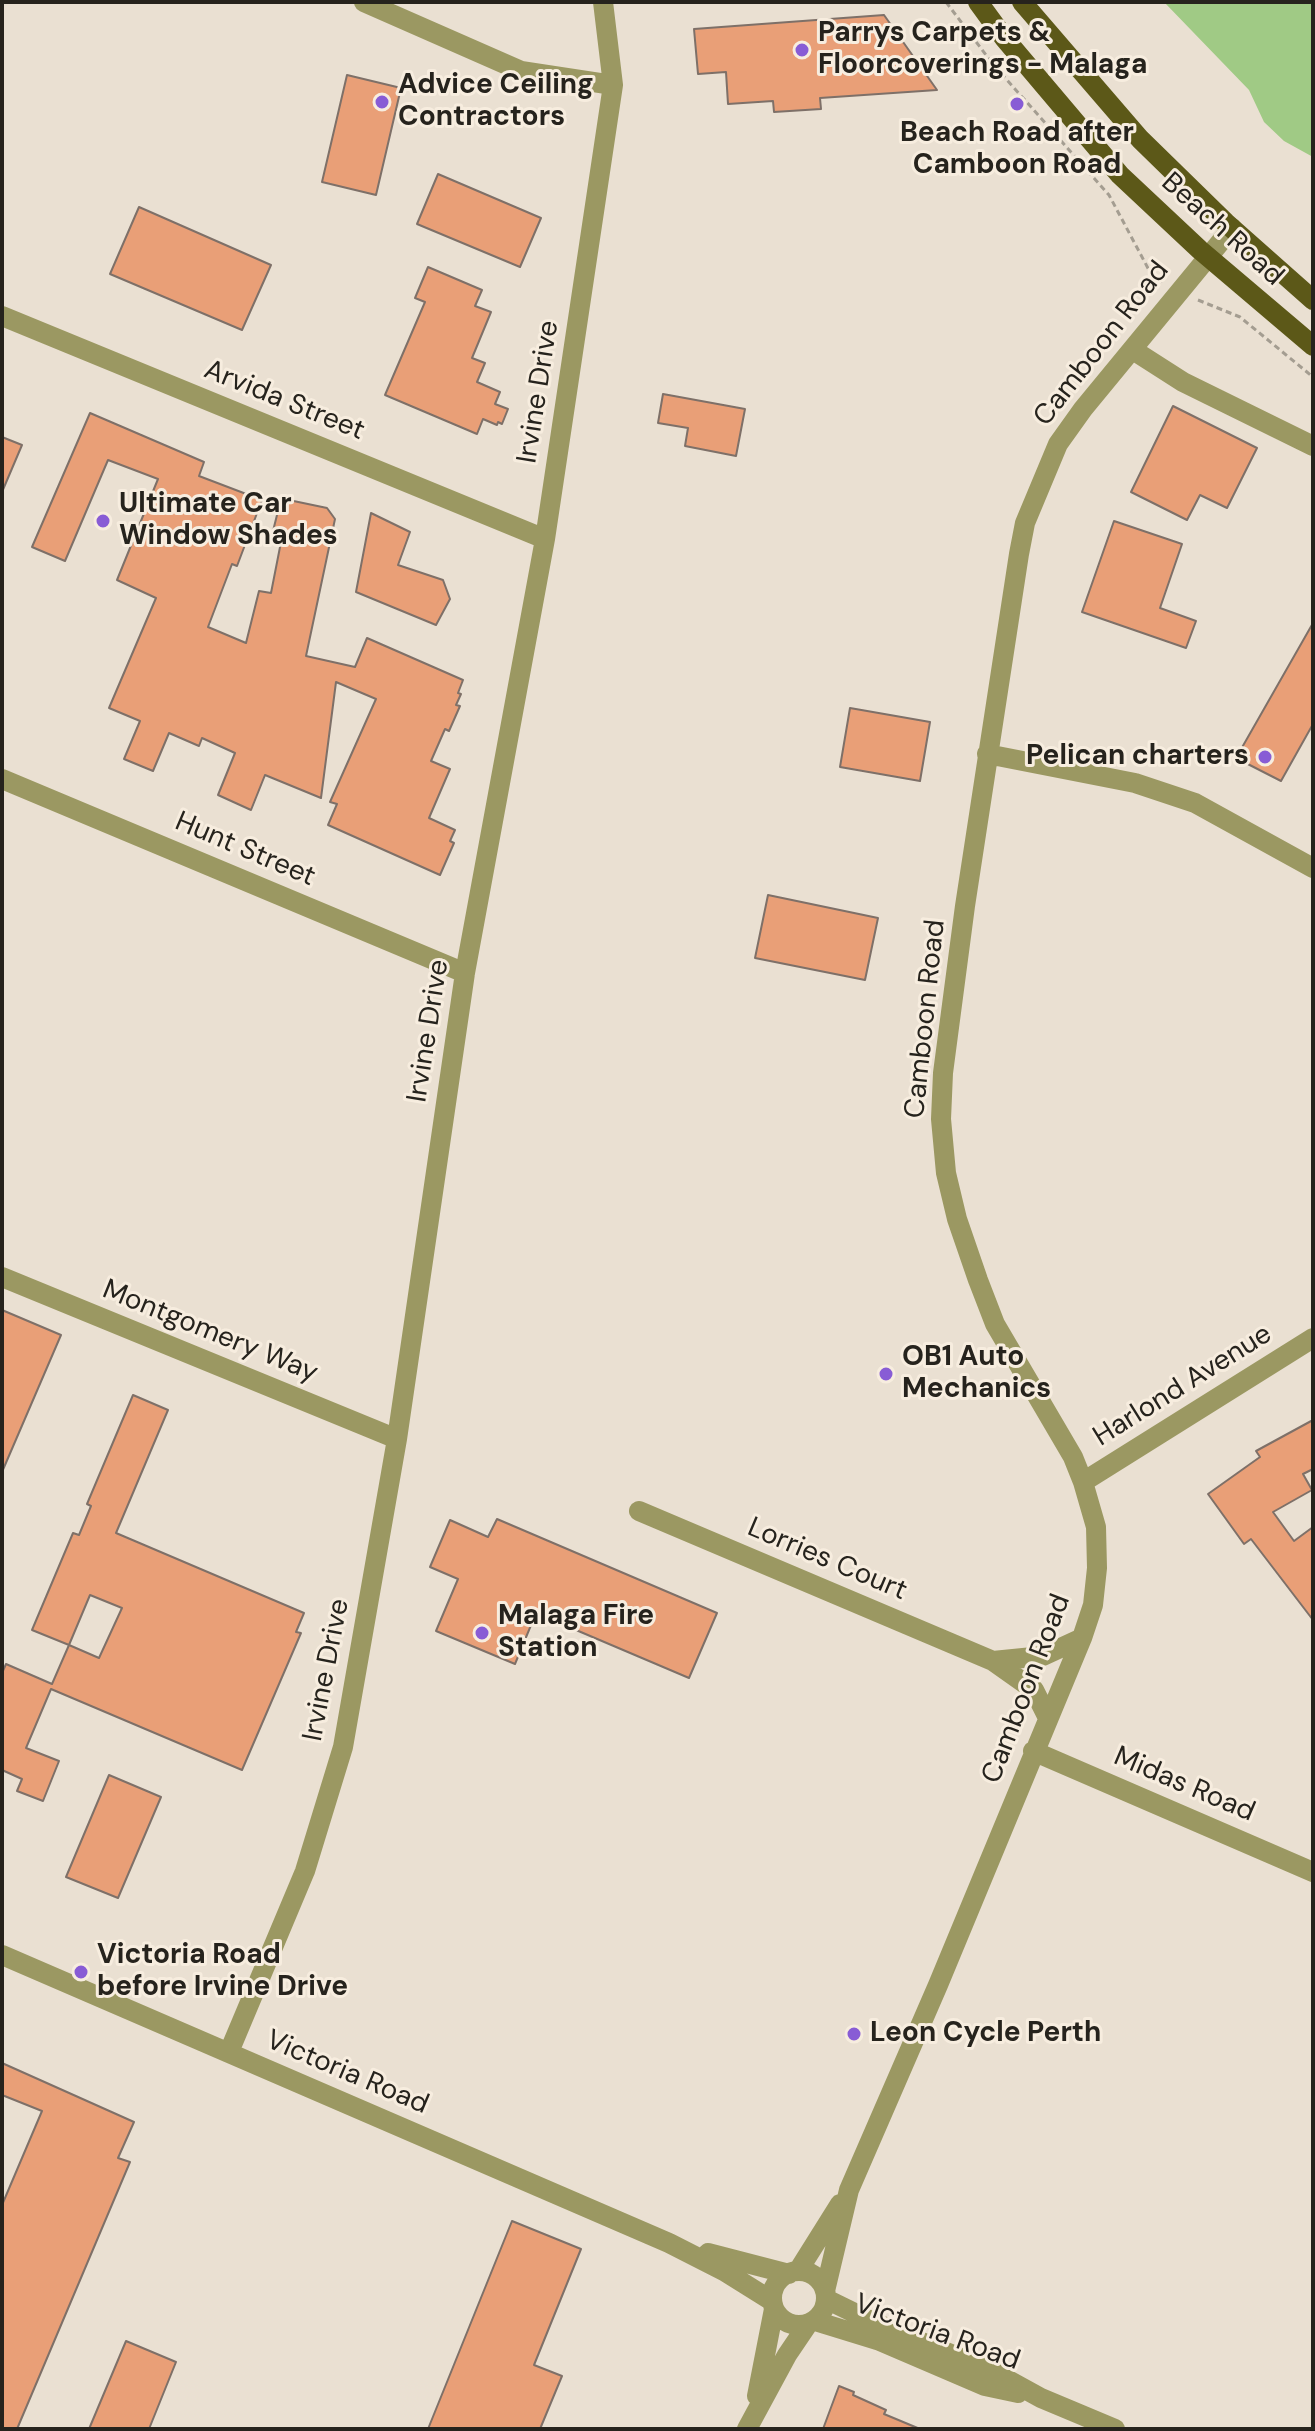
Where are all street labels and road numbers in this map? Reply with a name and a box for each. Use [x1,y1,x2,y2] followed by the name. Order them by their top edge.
[1154,166,1290,294] street label: Beach Road
[1027,255,1177,433] street label: Camboon Road
[511,318,567,466] street label: Irvine Drive
[199,354,369,448] street label: Arvida Street
[170,805,320,895] street label: Hunt Street
[899,918,953,1120] street label: Camboon Road
[401,957,457,1105] street label: Irvine Drive
[97,1273,323,1391] street label: Montgomery Way
[1088,1318,1278,1454] street label: Harlond Avenue
[742,1511,912,1609] street label: Lorries Court
[976,1590,1078,1788] street label: Camboon Road
[297,1596,357,1744] street label: Irvine Drive
[1109,1740,1259,1830] street label: Midas Road
[261,2024,433,2122] street label: Victoria Road
[850,2288,1024,2378] street label: Victoria Road

